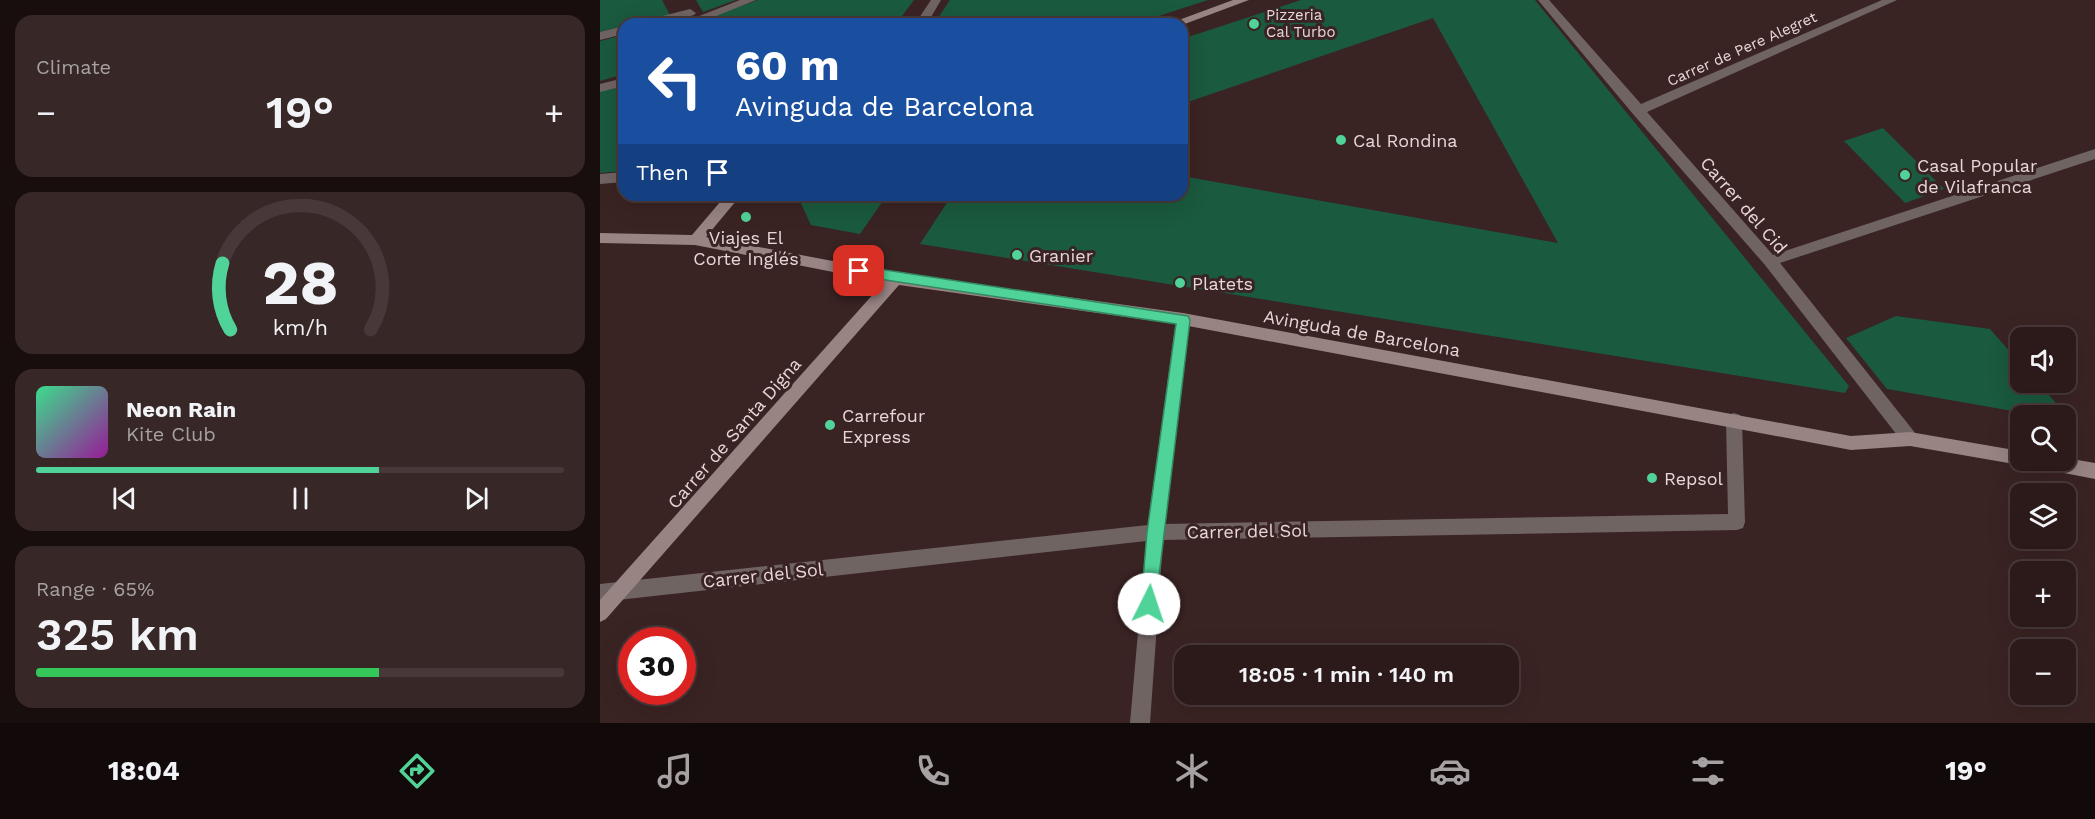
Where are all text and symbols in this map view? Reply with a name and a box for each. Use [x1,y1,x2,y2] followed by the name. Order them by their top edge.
[1266,6,1335,41] place label: Pizzeria Cal Turbo
[1664,8,1820,90] street label: Carrer de Pere Alegret
[1247,17,1261,31] marker: Pizzeria Cal Turbo
[735,41,839,90] text: 60 m
[636,42,714,120] icon: left
[36,55,111,79] text: Climate
[266,86,334,139] text: 19°
[735,91,1034,123] text: Avinguda de Barcelona
[36,93,56,132] text: −
[544,93,564,132] text: +
[1353,130,1458,151] place label: Cal Rondina
[1334,133,1348,147] marker: Cal Rondina
[1696,152,1792,258] street label: Carrer del Cid
[1917,155,2037,197] place label: Casal Popular de Vilafranca
[701,156,734,189] icon: arrive
[636,160,689,185] text: Then
[1898,168,1912,182] marker: Casal Popular de Vilafranca
[739,210,753,224] marker: Viajes El Corte Inglés
[693,227,799,269] place label: Viajes El Corte Inglés
[833,245,884,296] pin
[1029,245,1093,266] place label: Granier
[262,246,338,319] text: 28
[1010,248,1024,262] marker: Granier
[842,254,875,287] icon: arrive
[1192,273,1253,294] place label: Platets
[1173,276,1187,290] marker: Platets
[1262,305,1462,361] street label: Avinguda de Barcelona
[272,315,328,340] text: km/h
[2010,327,2076,705] map controls
[2010,327,2076,393] button: sound
[663,353,805,513] street label: Carrer de Santa Digna
[126,397,236,422] text: Neon Rain
[842,405,925,447] place label: Carrefour Express
[2010,405,2076,471] button: search
[823,418,837,432] marker: Carrefour Express
[126,422,216,446] text: Kite Club
[1664,468,1724,489] place label: Repsol
[1645,471,1659,485] marker: Repsol
[108,482,141,515] icon: previous
[284,482,317,515] icon: pause
[460,482,493,515] icon: next
[2010,483,2076,549] button: layers
[1186,519,1308,543] street label: Carrer del Sol
[702,558,825,592] street label: Carrer del Sol
[2010,561,2076,627] button: +
[1117,572,1181,636] position arrow
[36,577,154,601] text: Range · 65%
[36,608,199,661] text: 325 km
[618,627,696,705] speed limit sign: 30
[2010,639,2076,705] button: −
[1239,662,1454,687] text: 18:05 · 1 min · 140 m
[396,750,438,792] icon: directions
[654,750,696,792] icon: music
[912,750,954,792] icon: phone
[1171,750,1213,792] icon: climate
[1429,750,1471,792] icon: car
[1687,750,1729,792] icon: filters
[108,755,180,787] text: 18:04
[1945,755,1987,787] text: 19°

